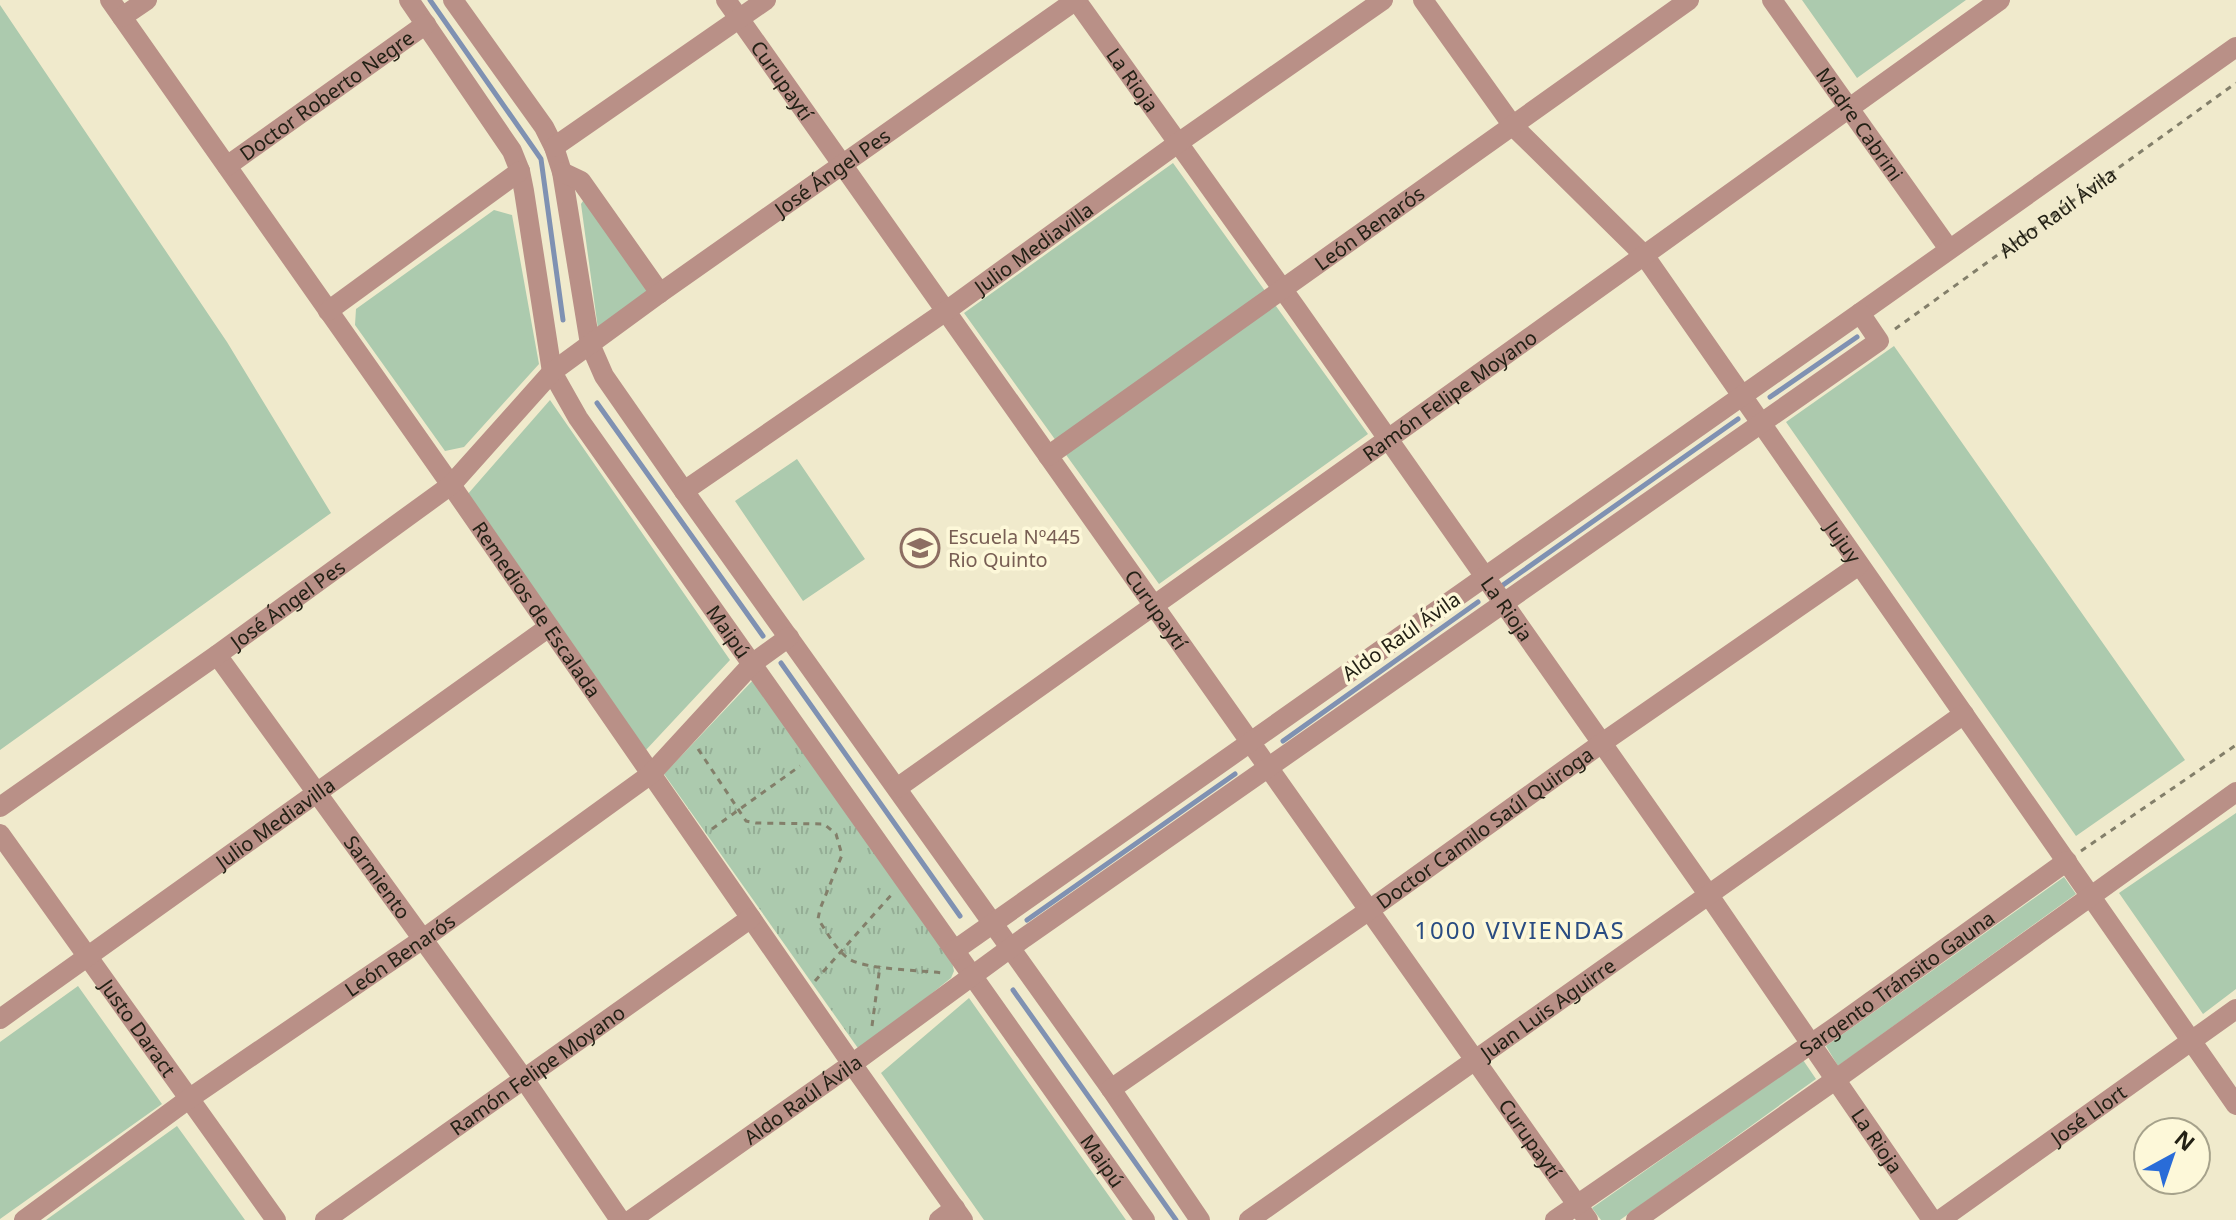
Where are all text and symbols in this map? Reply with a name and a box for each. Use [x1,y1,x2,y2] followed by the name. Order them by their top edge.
[234,24,419,167] street label: Doctor Roberto Negre
[745,35,821,126] street label: Curupaytí
[1101,42,1165,117] street label: La Rioja
[1810,62,1910,186] street label: Madre Cabrini
[767,122,895,223] street label: José Ángel Pes
[1993,161,2121,263] street label: Aldo Raúl Ávila
[1309,179,1429,276] street label: León Benarós
[967,195,1098,301] street label: Julio Mediavilla
[1357,323,1542,467] street label: Ramón Felipe Moyano
[1818,514,1868,569] street label: Jujuy
[467,516,607,703] street label: Remedios de Escalada
[948,523,1081,573] place label: Escuela Nº445 Rio Quinto
[899,527,941,569] school or university icon: Escuela Nº445 Rio Quinto
[223,553,350,656] street label: José Ángel Pes
[1119,564,1194,655] street label: Curupaytí
[1475,571,1539,646] street label: La Rioja
[1337,585,1465,687] street label: Aldo Raúl Ávila
[701,599,757,663] street label: Maipú
[1371,740,1598,914] street label: Doctor Camilo Saúl Quiroga
[208,771,340,876] street label: Julio Mediavilla
[338,830,417,924] street label: Sarmiento
[1794,904,2000,1061] street label: Sargento Tránsito Gauna
[339,907,460,1002] street label: León Benarós
[1414,913,1626,946] district label: 1000 VIVIENDAS
[1473,951,1621,1067] street label: Juan Luis Aguirre
[93,972,183,1082] street label: Justo Daract
[444,998,630,1141] street label: Ramón Felipe Moyano
[738,1048,867,1150] street label: Aldo Raúl Ávila
[2043,1078,2131,1152] street label: José Llort
[1493,1093,1568,1184] street label: Curupaytí
[1846,1103,1909,1178] street label: La Rioja
[2132,1116,2212,1196] north arrow
[2169,1123,2202,1157] text: N
[1075,1128,1131,1192] street label: Maipú

